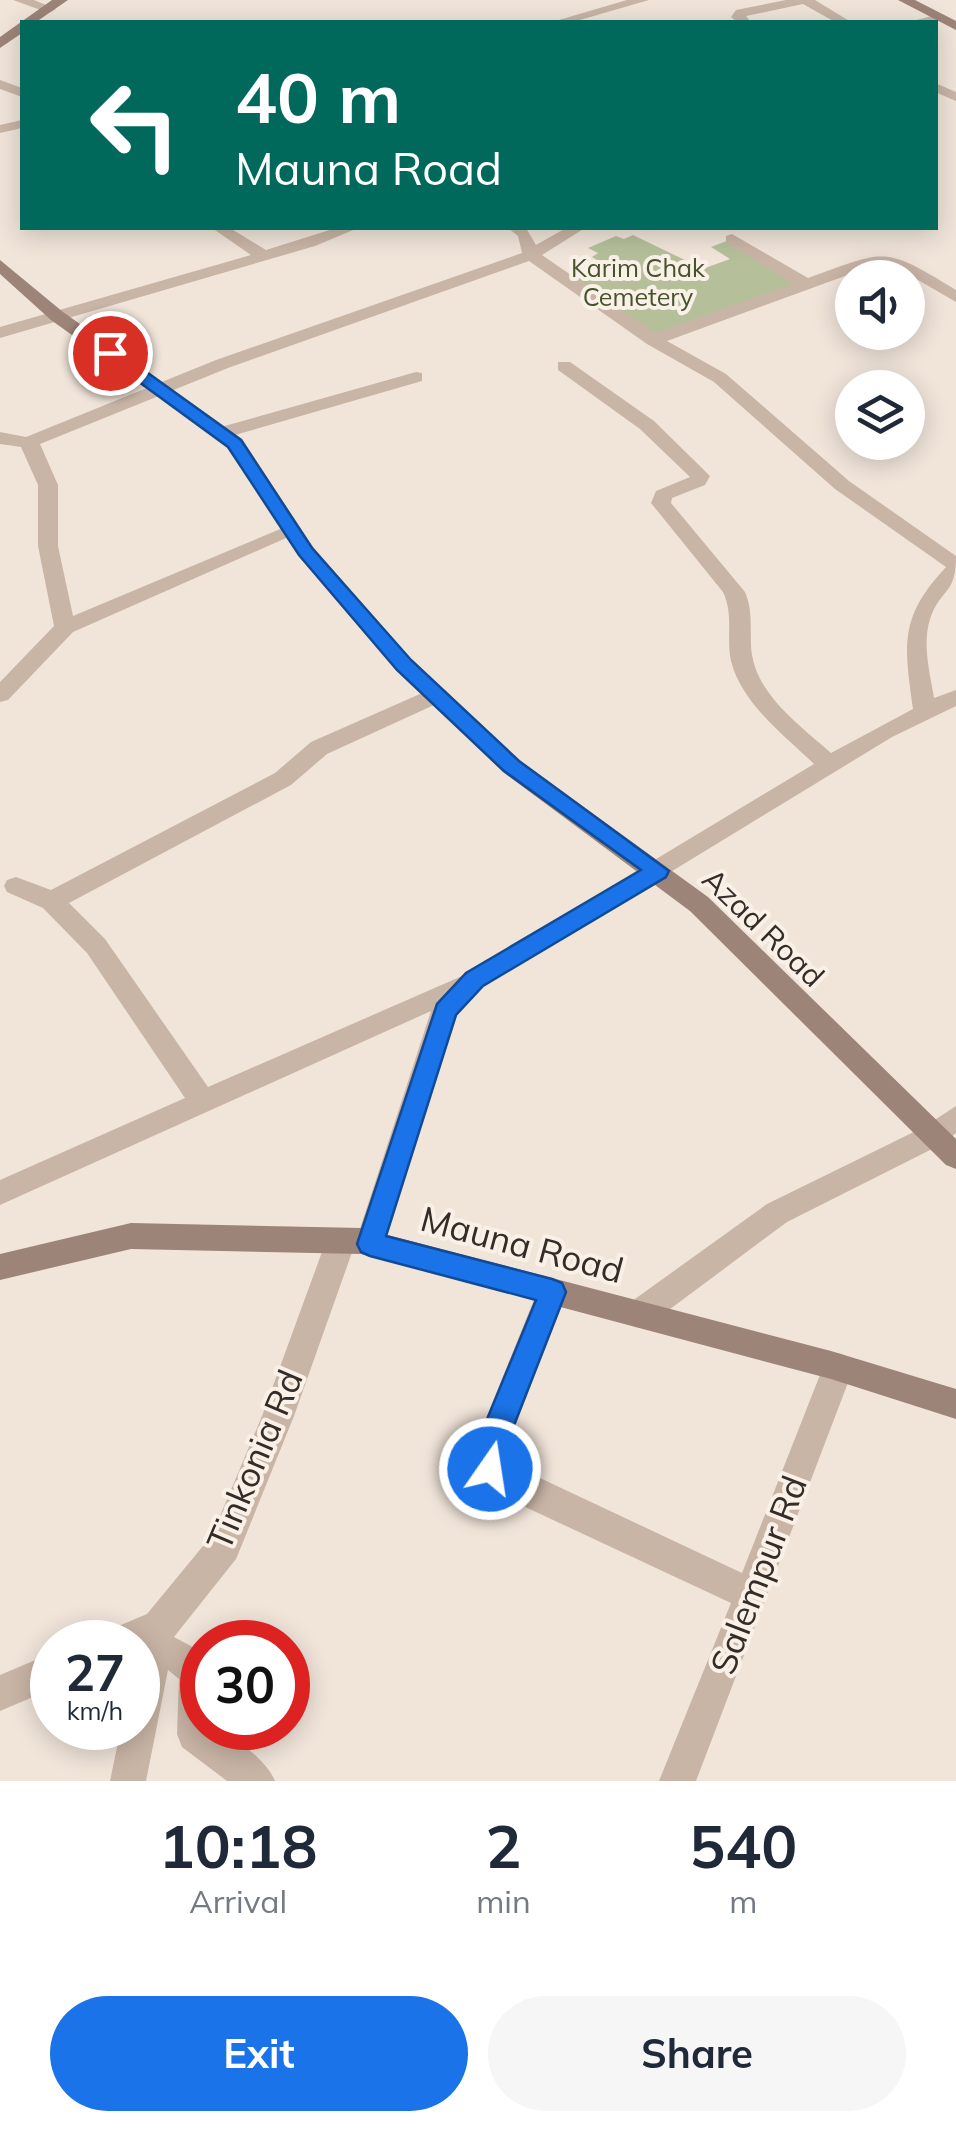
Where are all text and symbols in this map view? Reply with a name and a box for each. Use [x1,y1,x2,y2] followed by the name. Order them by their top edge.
[235,53,401,141] text: 40 m
[70,60,200,190] icon: left
[235,140,502,196] text: Mauna Road
[571,252,706,312] park label: Karim Chak Cemetery
[835,260,925,460] map controls
[835,260,925,350] button: sound
[68,311,153,396] pin
[83,326,138,381] icon: arrive
[835,370,925,460] button: layers
[695,860,833,995] street label: Azad Road
[416,1196,628,1292] street label: Mauna Road
[196,1363,312,1556] street label: Tinkonia Rd
[438,1417,542,1521] position arrow
[700,1469,816,1680] street label: Salempur Rd
[180,1620,310,1750] speed limit sign: 30
[65,1641,125,1704] text: 27
[67,1695,123,1726] text: km/h
[159,1808,318,1883] text: 10:18
[485,1808,521,1883] text: 2
[689,1808,797,1883] text: 540
[189,1881,287,1921] text: Arrival
[476,1881,531,1921] text: min
[729,1881,757,1921] text: m
[50,1996,468,2111] button: Exit
[488,1996,906,2111] button: Share

